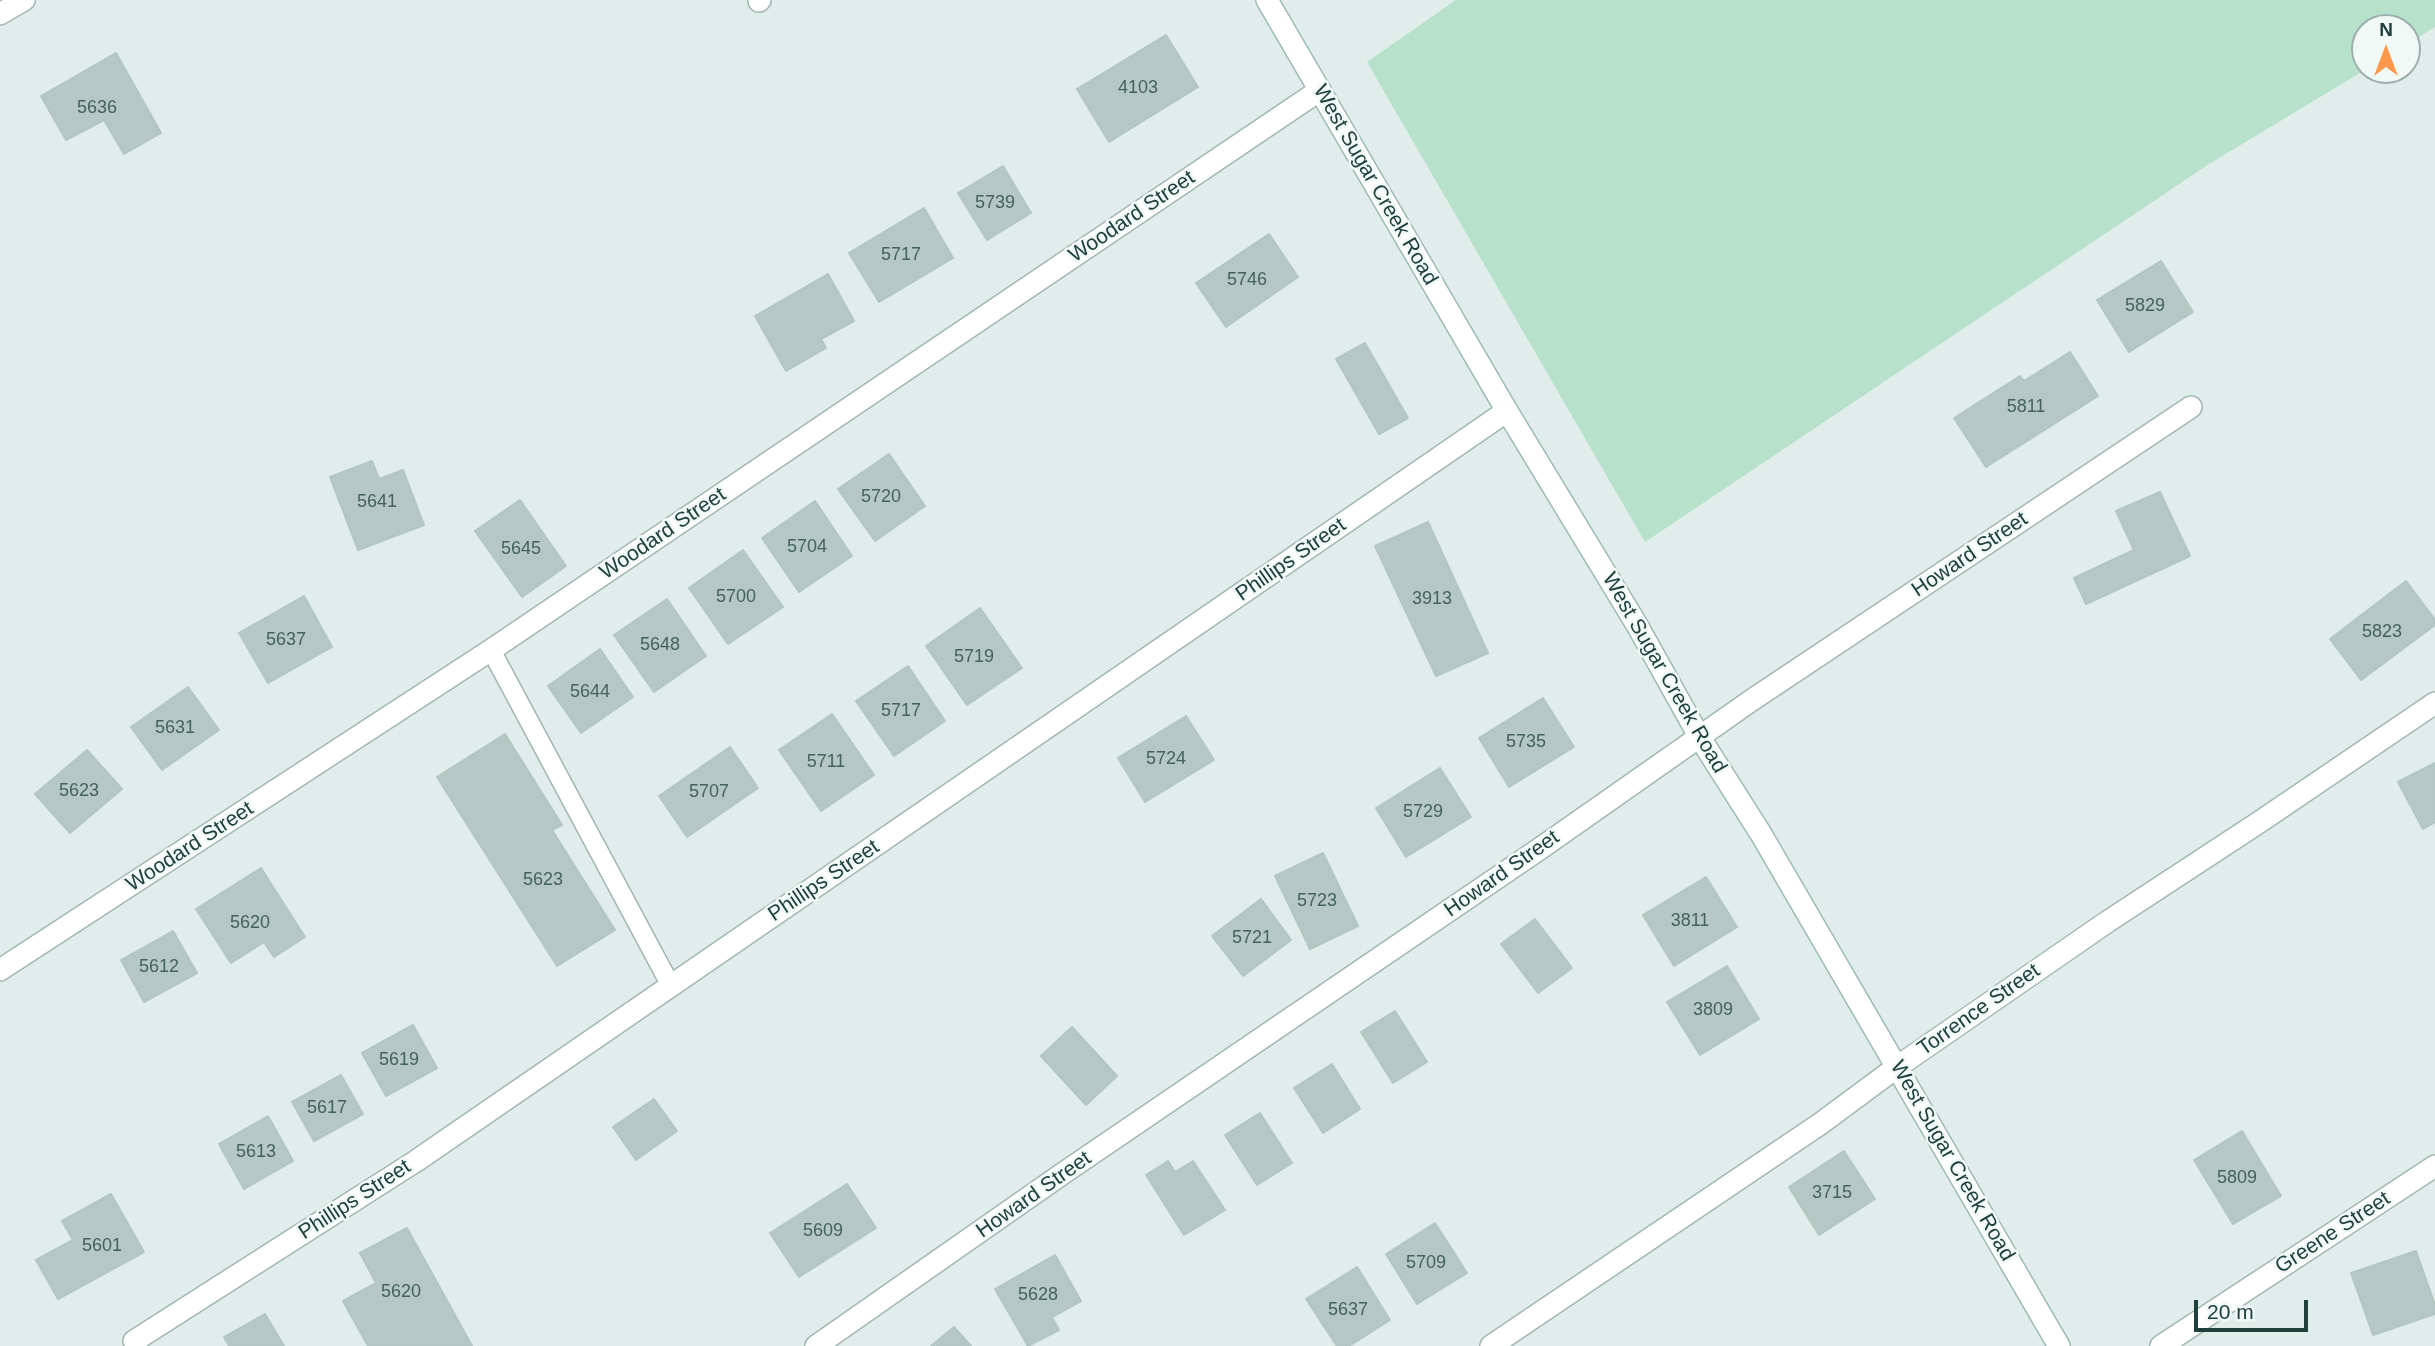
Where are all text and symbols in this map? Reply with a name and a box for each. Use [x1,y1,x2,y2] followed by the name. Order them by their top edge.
[2351,14,2421,84] north arrow
[2379,19,2393,40] text: N
[1118,77,1158,99] house number: 4103
[1307,80,1443,290] street label: West Sugar Creek Road
[77,97,117,119] house number: 5636
[1064,166,1200,268] street label: Woodard Street
[975,192,1015,214] house number: 5739
[881,244,921,266] house number: 5717
[1227,269,1267,291] house number: 5746
[2125,295,2165,317] house number: 5829
[2007,396,2045,418] house number: 5811
[595,483,731,585] street label: Woodard Street
[861,486,901,508] house number: 5720
[357,491,397,513] house number: 5641
[1907,507,2033,603] street label: Howard Street
[1231,513,1351,607] street label: Phillips Street
[787,536,827,558] house number: 5704
[501,538,541,560] house number: 5645
[1596,568,1732,778] street label: West Sugar Creek Road
[716,586,756,608] house number: 5700
[1412,588,1452,610] house number: 3913
[2362,621,2402,643] house number: 5823
[266,629,306,651] house number: 5637
[640,634,680,656] house number: 5648
[954,646,994,668] house number: 5719
[570,681,610,703] house number: 5644
[881,700,921,722] house number: 5717
[155,717,195,739] house number: 5631
[1506,731,1546,753] house number: 5735
[1146,748,1186,770] house number: 5724
[807,751,845,773] house number: 5711
[59,780,99,802] house number: 5623
[689,781,729,803] house number: 5707
[122,796,258,898] street label: Woodard Street
[1403,801,1443,823] house number: 5729
[1440,825,1564,923] street label: Howard Street
[764,835,884,927] street label: Phillips Street
[523,869,563,891] house number: 5623
[1297,890,1337,912] house number: 5723
[1671,910,1709,932] house number: 3811
[230,912,270,934] house number: 5620
[1232,927,1272,949] house number: 5721
[139,956,179,978] house number: 5612
[1913,959,2045,1061] street label: Torrence Street
[1693,999,1733,1021] house number: 3809
[379,1049,419,1071] house number: 5619
[1884,1056,2020,1266] street label: West Sugar Creek Road
[307,1097,347,1119] house number: 5617
[236,1141,276,1163] house number: 5613
[972,1146,1096,1244] street label: Howard Street
[294,1154,416,1246] street label: Phillips Street
[2217,1167,2257,1189] house number: 5809
[1812,1182,1852,1204] house number: 3715
[2271,1187,2395,1279] street label: Greene Street
[803,1220,843,1242] house number: 5609
[82,1235,122,1257] house number: 5601
[1406,1252,1446,1274] house number: 5709
[381,1281,421,1303] house number: 5620
[1018,1284,1058,1306] house number: 5628
[2197,1286,2311,1330] scale bar
[1328,1299,1368,1321] house number: 5637
[2207,1300,2254,1323] text: 20 m

